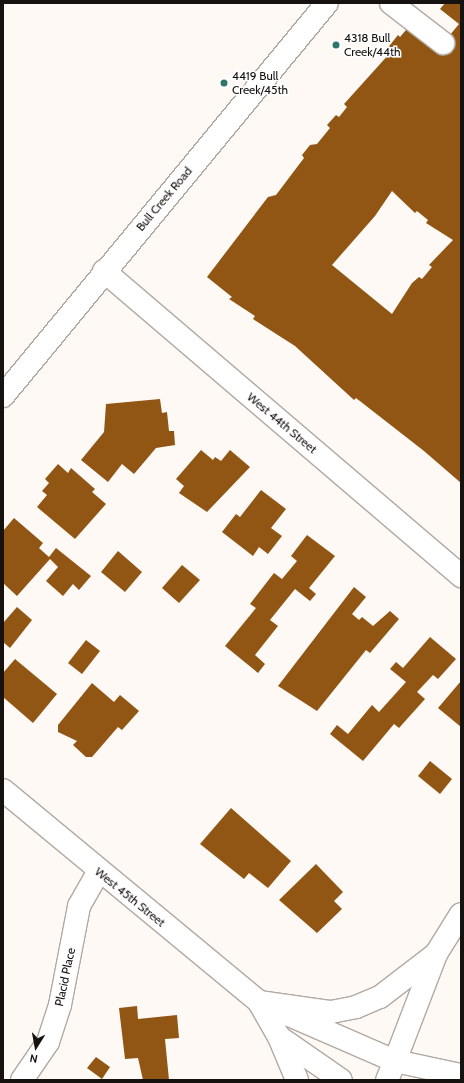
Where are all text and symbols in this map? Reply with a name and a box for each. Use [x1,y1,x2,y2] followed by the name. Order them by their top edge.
[344,31,400,59] place label: 4318 Bull Creek/44th
[331,40,341,50] marker: 4318 Bull Creek/44th
[232,69,288,97] place label: 4419 Bull Creek/45th
[219,78,229,88] marker: 4419 Bull Creek/45th
[133,164,195,234] street label: Bull Creek Road
[244,390,320,456] street label: West 44th Street
[92,864,168,930] street label: West 45th Street
[52,946,78,1008] street label: Placid Place
[16,1027,56,1067] north arrow
[29,1051,39,1066] text: N

